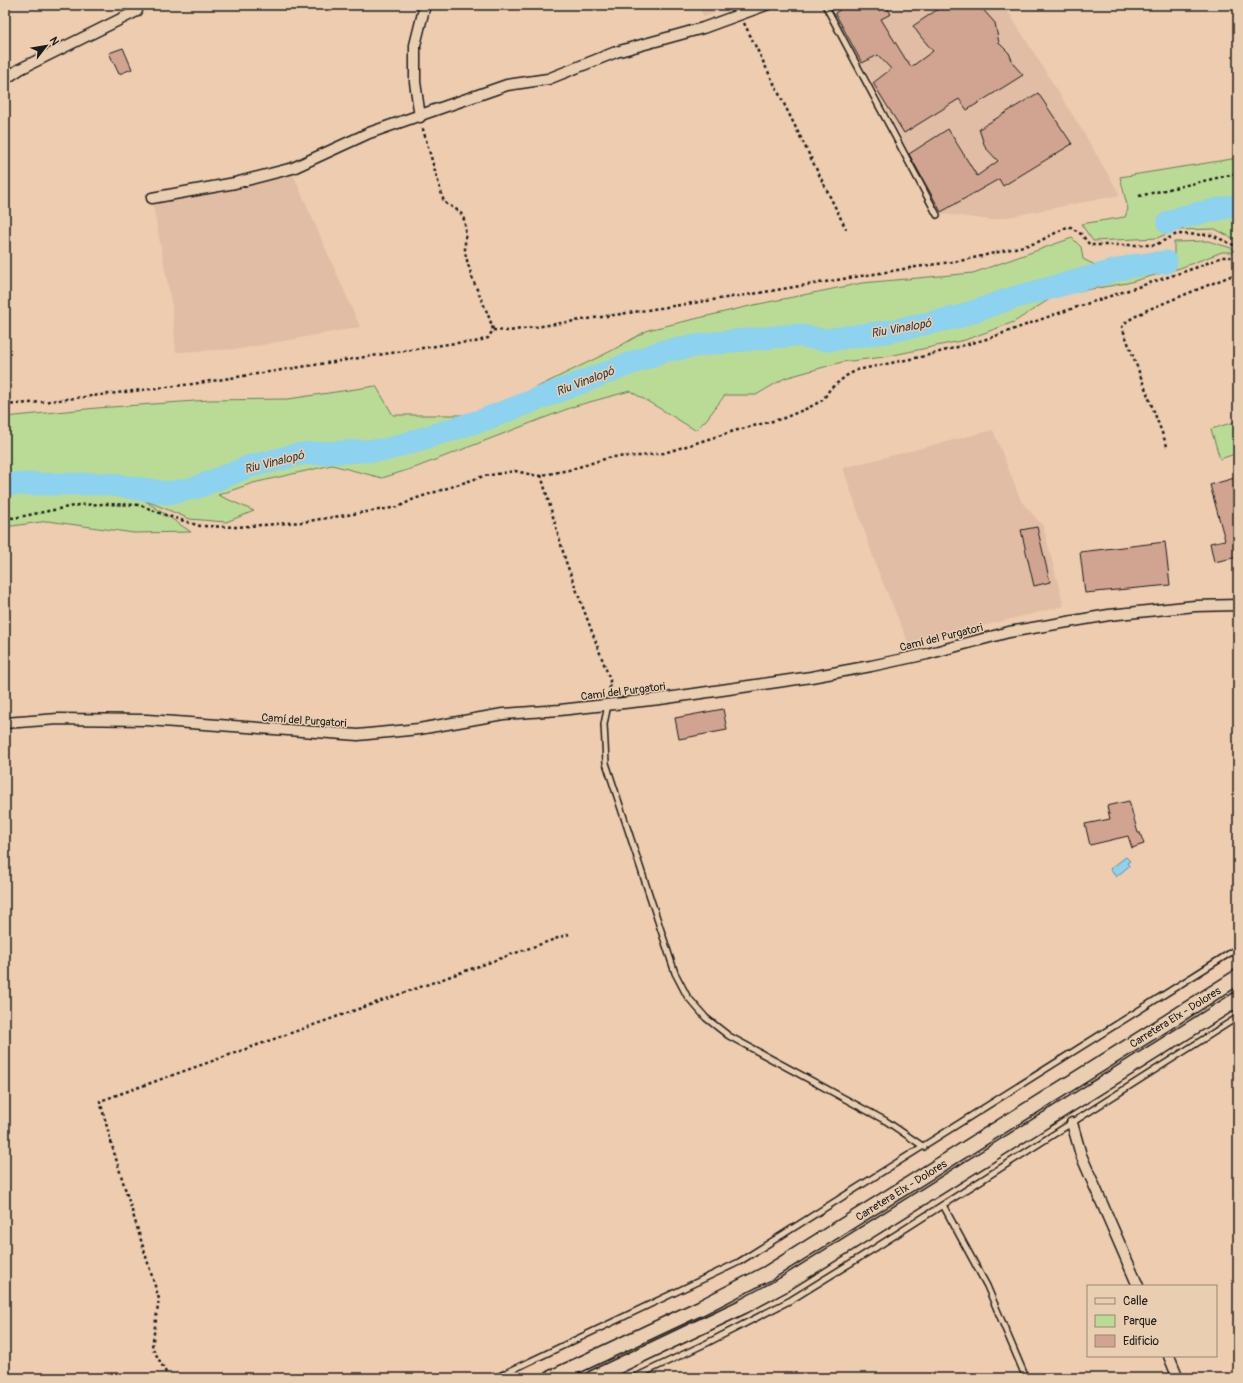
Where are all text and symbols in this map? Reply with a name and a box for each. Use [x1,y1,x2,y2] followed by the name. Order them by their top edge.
[26,26,66,66] north arrow
[47,35,62,48] text: N
[870,316,934,341] water label: Riu Vinalopó
[554,363,618,399] water label: Riu Vinalopó
[243,447,307,477] water label: Riu Vinalopó
[898,621,984,654] street label: Camí del Purgatori
[580,680,666,703] street label: Camí del Purgatori
[261,711,347,730] street label: Camí del Purgatori
[1127,984,1223,1051] street label: Carretera Elx - Dolores
[853,1157,949,1224] street label: Carretera Elx - Dolores
[1087,1285,1217,1357] legend
[1123,1294,1148,1309] text: Calle
[1123,1314,1157,1329] text: Parque
[1123,1334,1159,1349] text: Edificio

